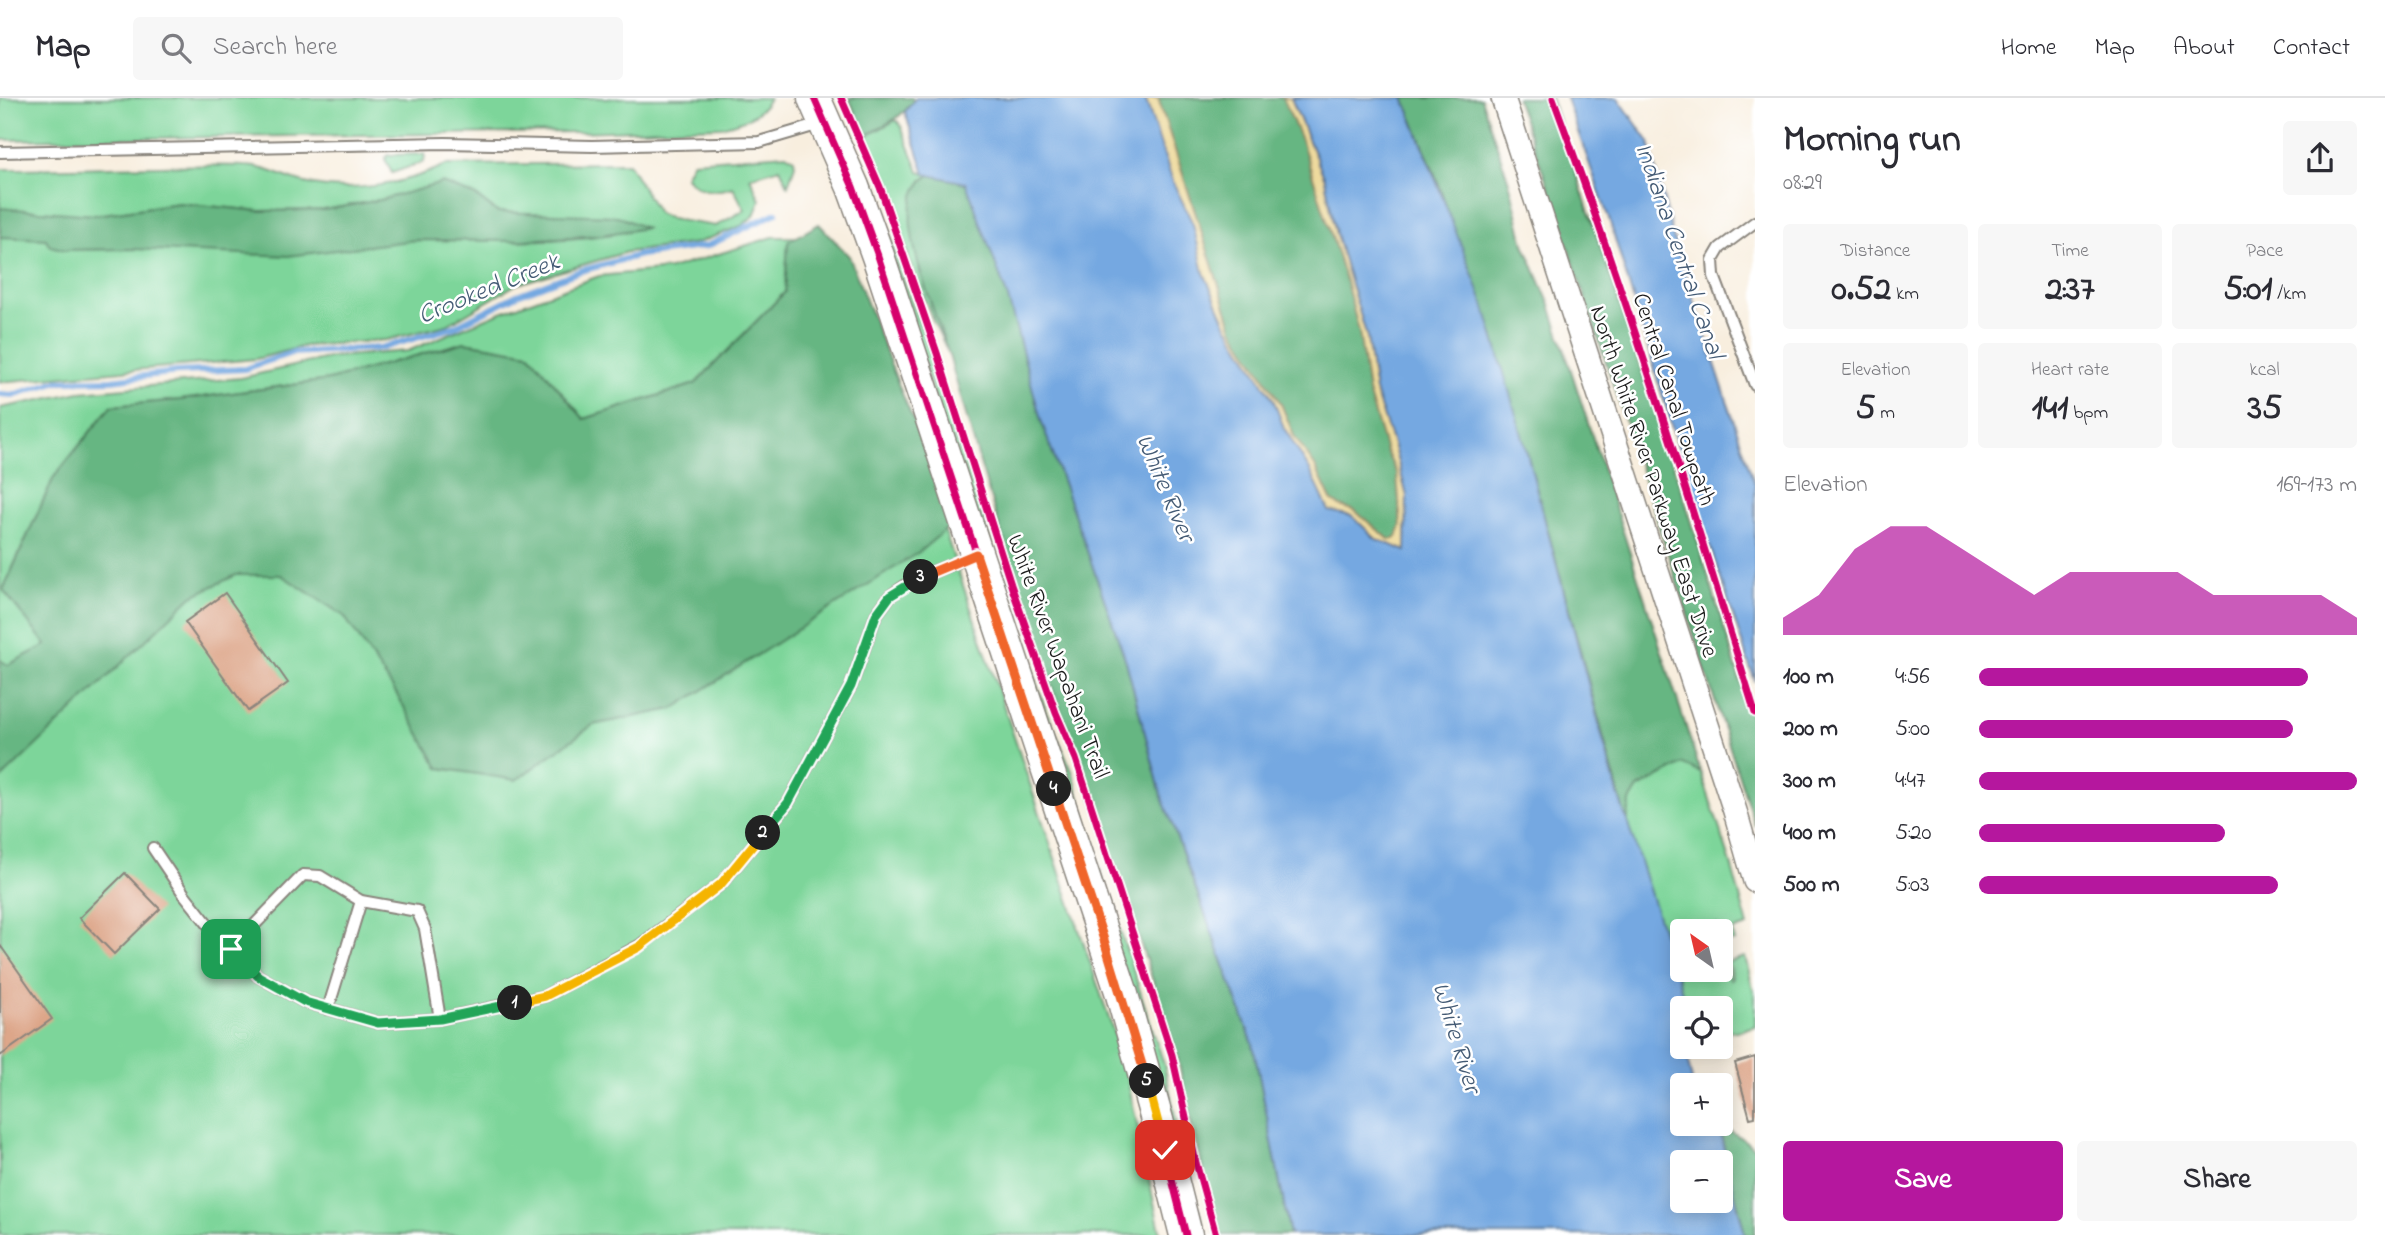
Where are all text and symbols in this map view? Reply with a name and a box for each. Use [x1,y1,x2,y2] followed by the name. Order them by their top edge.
[133,17,623,80] search box
[35,24,91,72] text: Map
[157,29,195,67] icon: search
[213,29,337,67] text: Search here
[2001,31,2057,66] text: Home
[2095,31,2135,66] text: Map
[2173,31,2235,66] text: About
[2273,31,2350,66] text: Contact
[1783,113,1961,169] text: Morning run
[2283,121,2357,195] button: share
[1623,138,1734,366] water label: Indiana Central Canal
[1783,167,1822,200] text: 08:29
[1840,238,1910,265] text: Distance
[2051,238,2089,265] text: Time
[2246,238,2283,265] text: Pace
[413,244,567,335] water label: Crooked Creek
[1832,265,1891,316] text: 0.52
[2045,265,2095,316] text: 2:37
[2223,265,2272,316] text: 5:01
[1891,281,1919,308] text: km
[2272,281,2306,308] text: /km
[1622,289,1724,511] street label: Central Canal Towpath
[1578,301,1726,663] street label: North White River Parkway East Drive
[1840,357,1910,384] text: Elevation
[2031,357,2109,384] text: Heart rate
[2250,357,2280,384] text: kcal
[1856,384,1876,435] text: 5
[2032,384,2068,435] text: 141
[2247,384,2282,435] text: 35
[1876,400,1895,427] text: m
[2068,400,2108,427] text: bpm
[1125,428,1205,551] water label: White River
[1783,469,1868,502] text: Elevation
[2276,469,2357,502] text: 169–173 m
[996,530,1117,784] street label: White River Wapahani Trail
[904,560,939,594] pin: 3
[917,563,924,590] text: 3
[1783,661,1834,694] text: 100 m
[1895,661,1930,694] text: 4:56
[1783,713,1838,746] text: 200 m
[1895,713,1930,746] text: 5:00
[1783,765,1836,798] text: 300 m
[1895,765,1925,798] text: 4:47
[1036,772,1072,806] pin: 4
[1050,775,1057,802] text: 4
[746,816,780,850] pin: 2
[1783,817,1836,850] text: 400 m
[1895,817,1931,850] text: 5:20
[758,819,767,846] text: 2
[1783,869,1840,902] text: 500 m
[1895,869,1930,902] text: 5:03
[201,919,261,979] pin
[1670,919,1732,982] north arrow
[1670,919,1733,1213] map controls
[212,930,250,968] icon: arrive
[1420,978,1491,1101] water label: White River
[498,986,532,1020] pin: 1
[511,989,518,1016] text: 1
[1670,996,1733,1059] button: locate
[1130,1063,1164,1098] pin: 5
[1141,1067,1152,1094] text: 5
[1670,1073,1733,1136] button: +
[1135,1120,1195,1180] pin
[1146,1131,1184,1169] icon: check
[1783,1141,2063,1221] button: Save
[2077,1141,2357,1221] button: Share
[1670,1150,1733,1213] button: −

